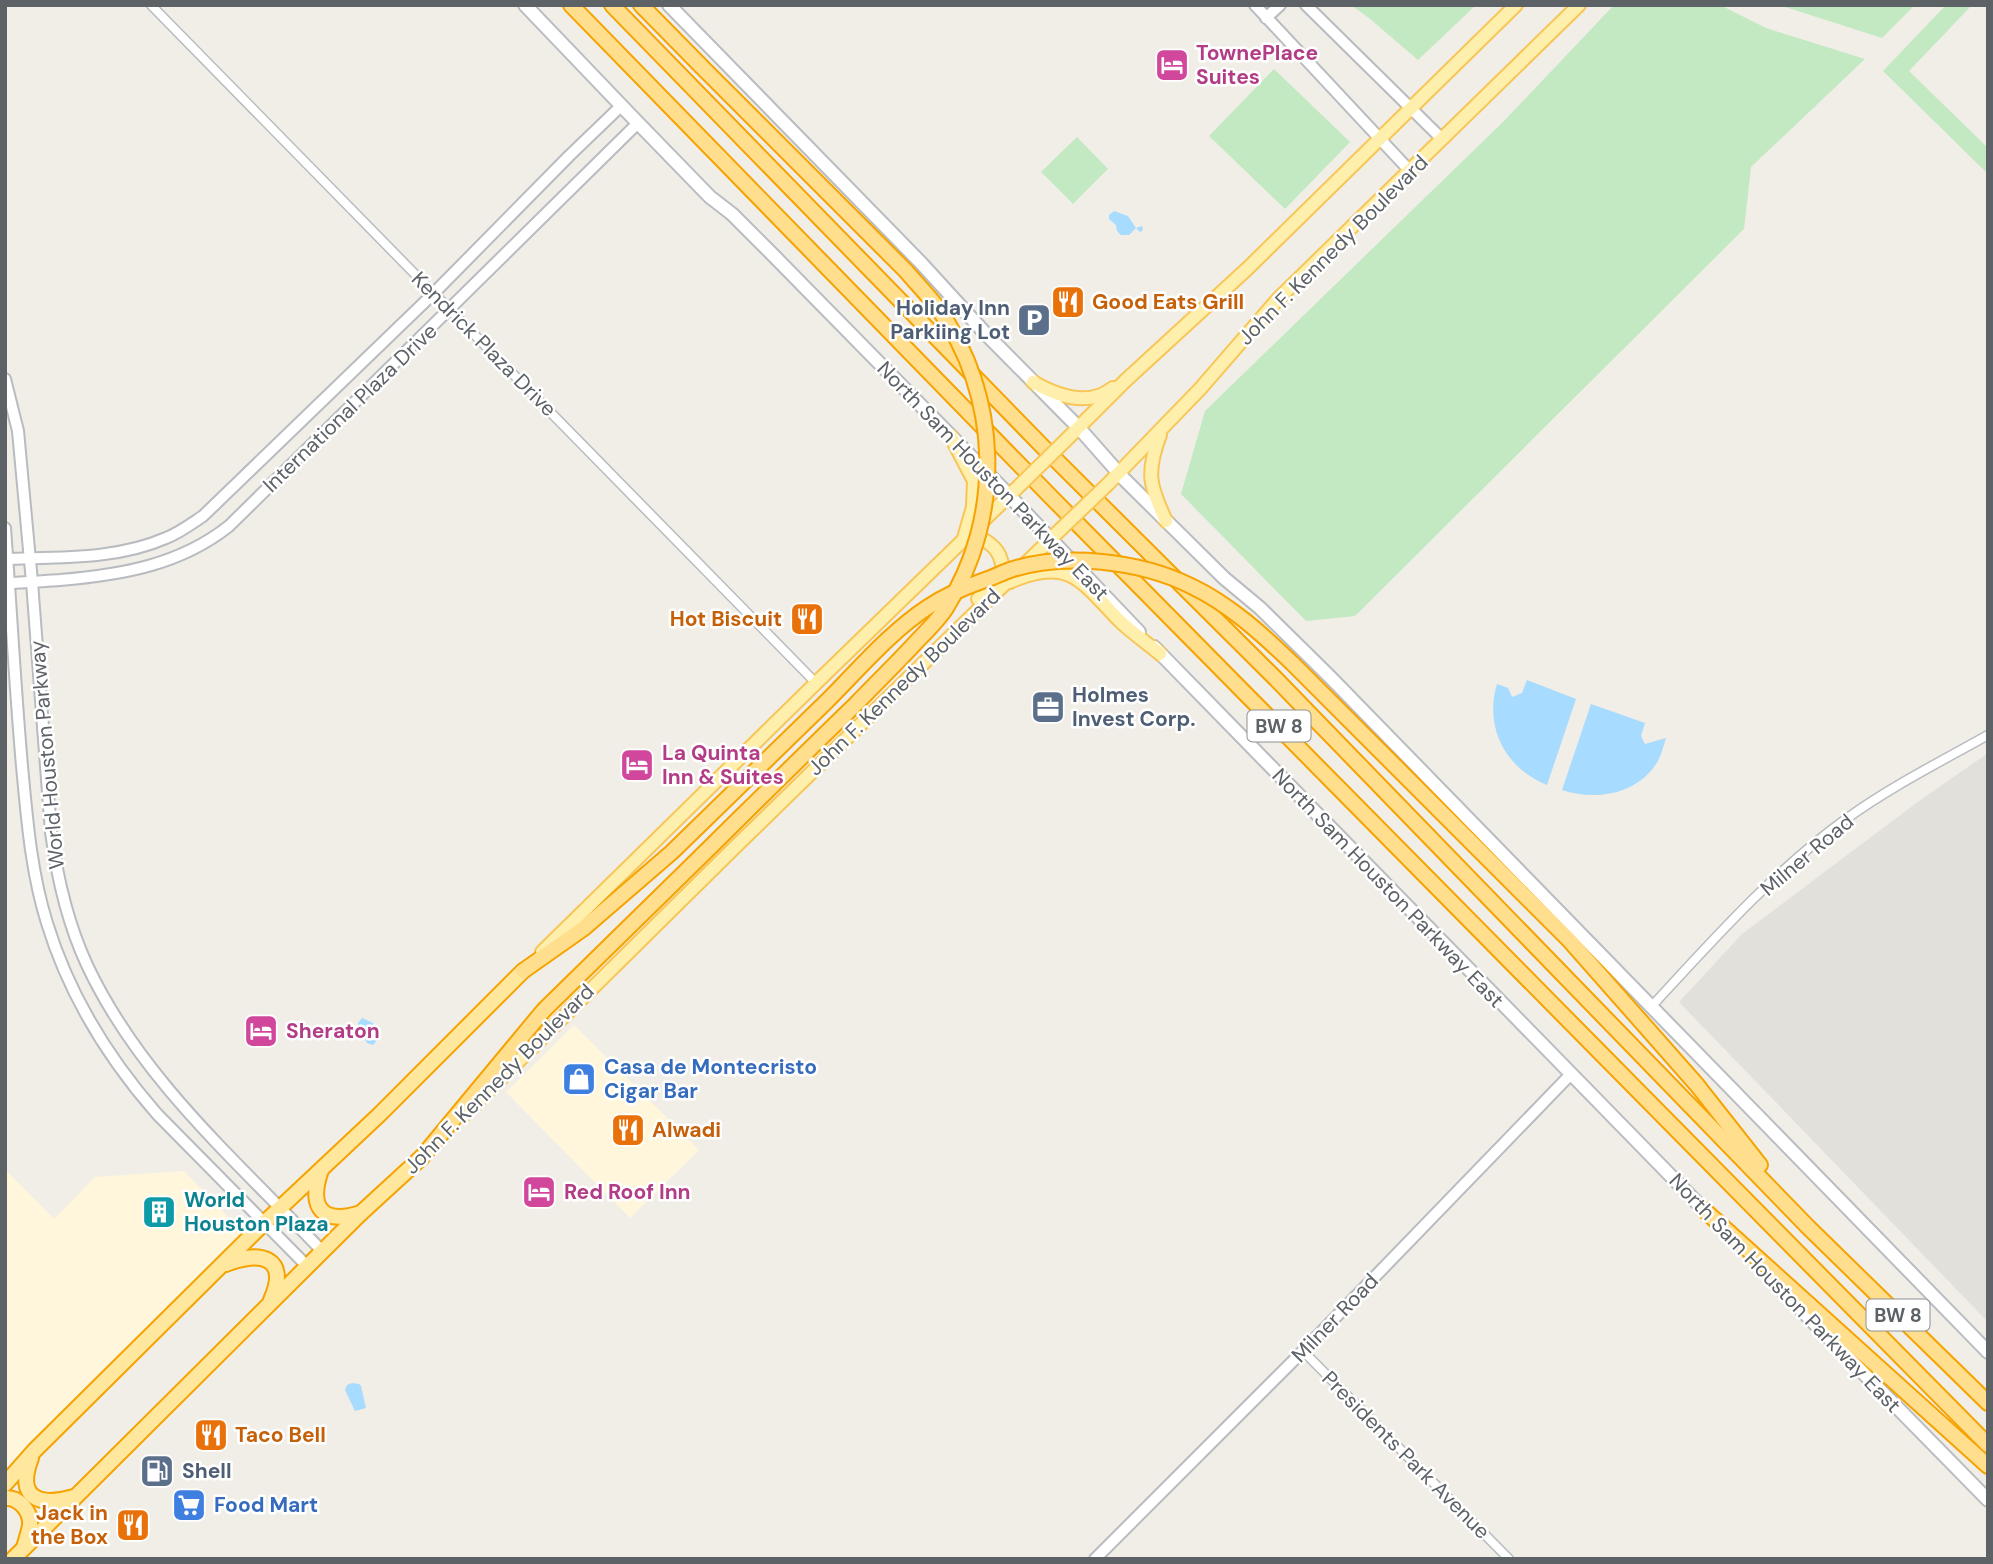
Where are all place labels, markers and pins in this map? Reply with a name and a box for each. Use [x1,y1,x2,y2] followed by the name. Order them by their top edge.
[1196,39,1318,91] place label: TownePlace Suites
[1153,46,1191,84] hotel icon: TownePlace Suites
[1049,283,1087,321] restaurant icon: Good Eats Grill
[1092,288,1244,316] place label: Good Eats Grill
[890,294,1010,346] place label: Holiday Inn Parkiing Lot
[1015,301,1053,339] parking icon: Holiday Inn Parkiing Lot
[788,600,826,638] restaurant icon: Hot Biscuit
[670,605,782,633] place label: Hot Biscuit
[1072,681,1195,733] place label: Holmes Invest Corp.
[1029,688,1067,726] office icon: Holmes Invest Corp.
[662,739,784,791] place label: La Quinta Inn & Suites
[618,746,656,784] hotel icon: La Quinta Inn & Suites
[242,1012,280,1050] hotel icon: Sheraton
[286,1017,380,1045] place label: Sheraton
[604,1053,817,1105] place label: Casa de Montecristo Cigar Bar
[560,1060,598,1098] shop icon: Casa de Montecristo Cigar Bar
[609,1111,647,1149] restaurant icon: Alwadi
[652,1116,721,1144] place label: Alwadi
[520,1173,558,1211] hotel icon: Red Roof Inn
[564,1178,691,1206] place label: Red Roof Inn
[184,1186,329,1238] place label: World Houston Plaza
[140,1193,178,1231] building icon: World Houston Plaza
[192,1416,230,1454] restaurant icon: Taco Bell
[235,1421,326,1449] place label: Taco Bell
[138,1452,176,1490] fuel station icon: Shell
[182,1457,232,1485] place label: Shell
[170,1486,208,1524] supermarket icon: Food Mart
[214,1491,318,1519] place label: Food Mart
[31,1499,108,1551] place label: Jack in the Box
[114,1506,152,1544] restaurant icon: Jack in the Box

